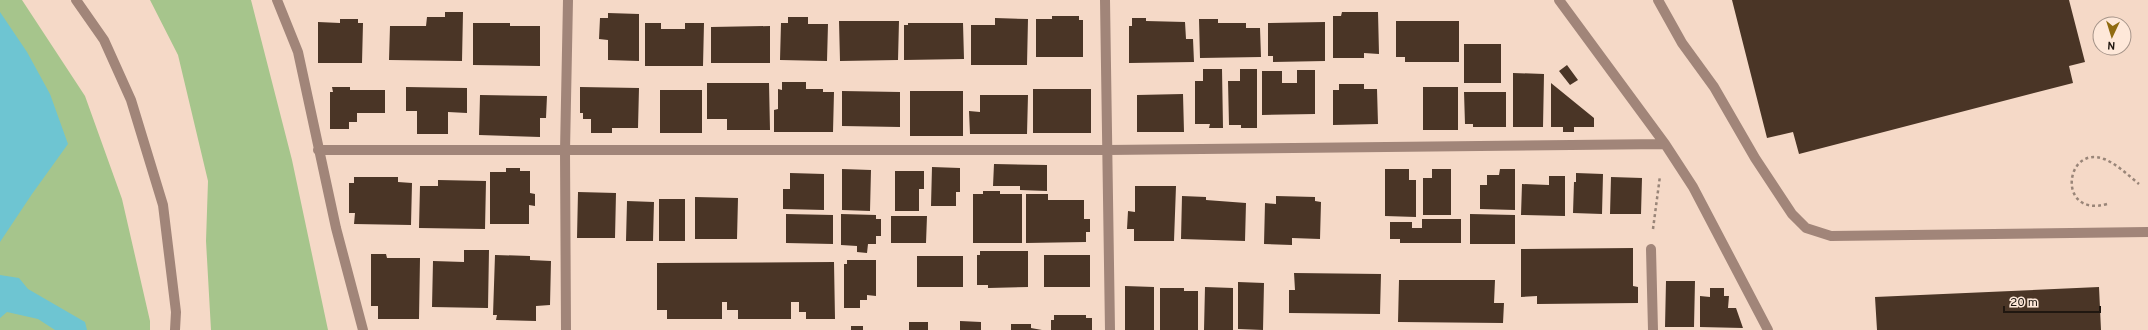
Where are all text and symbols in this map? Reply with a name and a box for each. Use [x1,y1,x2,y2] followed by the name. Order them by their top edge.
[2092,16,2132,56] north arrow
[2107,38,2116,52] text: N
[2004,288,2100,314] scale bar
[2010,295,2038,311] text: 20 m

